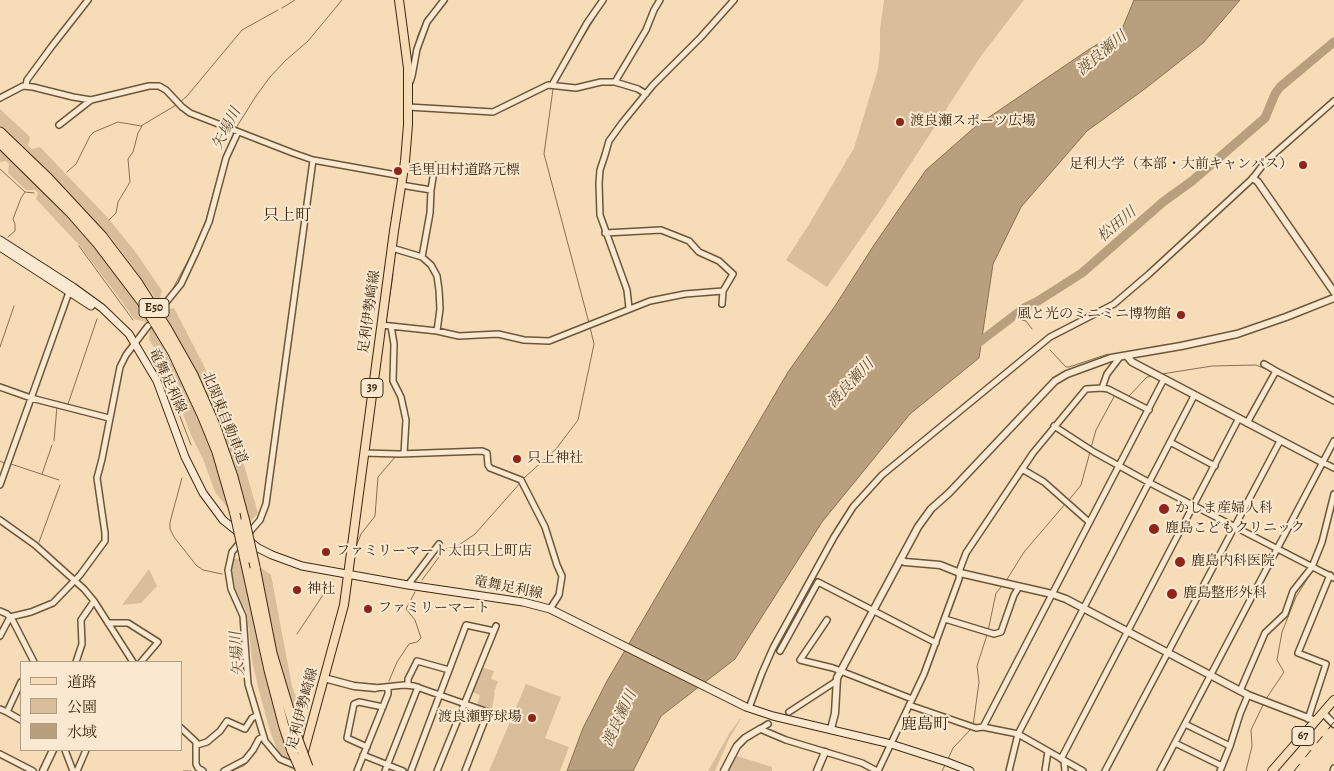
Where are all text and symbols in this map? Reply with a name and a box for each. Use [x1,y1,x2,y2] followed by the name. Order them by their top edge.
[1073,28,1131,80] water label: 渡良瀬川
[209,105,245,153] water label: 矢場川
[910,114,1036,130] place label: 渡良瀬スポーツ広場
[894,116,906,128] marker: 渡良瀬スポーツ広場
[1069,157,1293,173] place label: 足利大学（本部・大前キャンパス）
[1297,159,1309,171] marker: 足利大学（本部・大前キャンパス）
[408,163,520,179] place label: 毛里田村道路元標
[392,165,404,177] marker: 毛里田村道路元標
[1094,204,1140,246] water label: 松田川
[263,206,311,226] district label: 只上町
[356,269,384,355] street label: 足利伊勢崎線
[139,298,169,318] road number: E50
[1017,307,1171,323] place label: 風と光のミニミニ博物館
[1175,309,1187,321] marker: 風と光のミニミニ博物館
[145,346,189,416] street label: 竜舞足利線
[824,356,878,412] water label: 渡良瀬川
[198,369,250,467] street label: 北関東自動車道
[361,378,383,398] road number: 39
[527,451,583,467] place label: 只上神社
[511,453,523,465] marker: 只上神社
[1175,501,1273,517] place label: かしま産婦人科
[1157,502,1171,516] marker: かしま産婦人科
[1165,521,1305,537] place label: 鹿島こどもクリニック
[1147,522,1161,536] marker: 鹿島こどもクリニック
[336,544,532,560] place label: ファミリーマート太田只上町店
[320,546,332,558] marker: ファミリーマート太田只上町店
[1191,554,1275,570] place label: 鹿島内科医院
[1173,555,1187,569] marker: 鹿島内科医院
[472,573,544,603] street label: 竜舞足利線
[307,582,335,598] place label: 神社
[291,584,303,596] marker: 神社
[1183,586,1267,602] place label: 鹿島整形外科
[1165,587,1179,601] marker: 鹿島整形外科
[378,601,490,617] place label: ファミリーマート
[362,603,374,615] marker: ファミリーマート
[227,631,249,677] water label: 矢場川
[20,661,182,751] legend
[284,666,322,752] street label: 足利伊勢崎線
[67,672,97,692] text: 道路
[599,688,641,750] water label: 渡良瀬川
[67,697,97,717] text: 公園
[438,710,522,726] place label: 渡良瀬野球場
[526,712,538,724] marker: 渡良瀬野球場
[901,715,949,735] district label: 鹿島町
[67,722,97,742] text: 水域
[1292,726,1314,746] road number: 67

